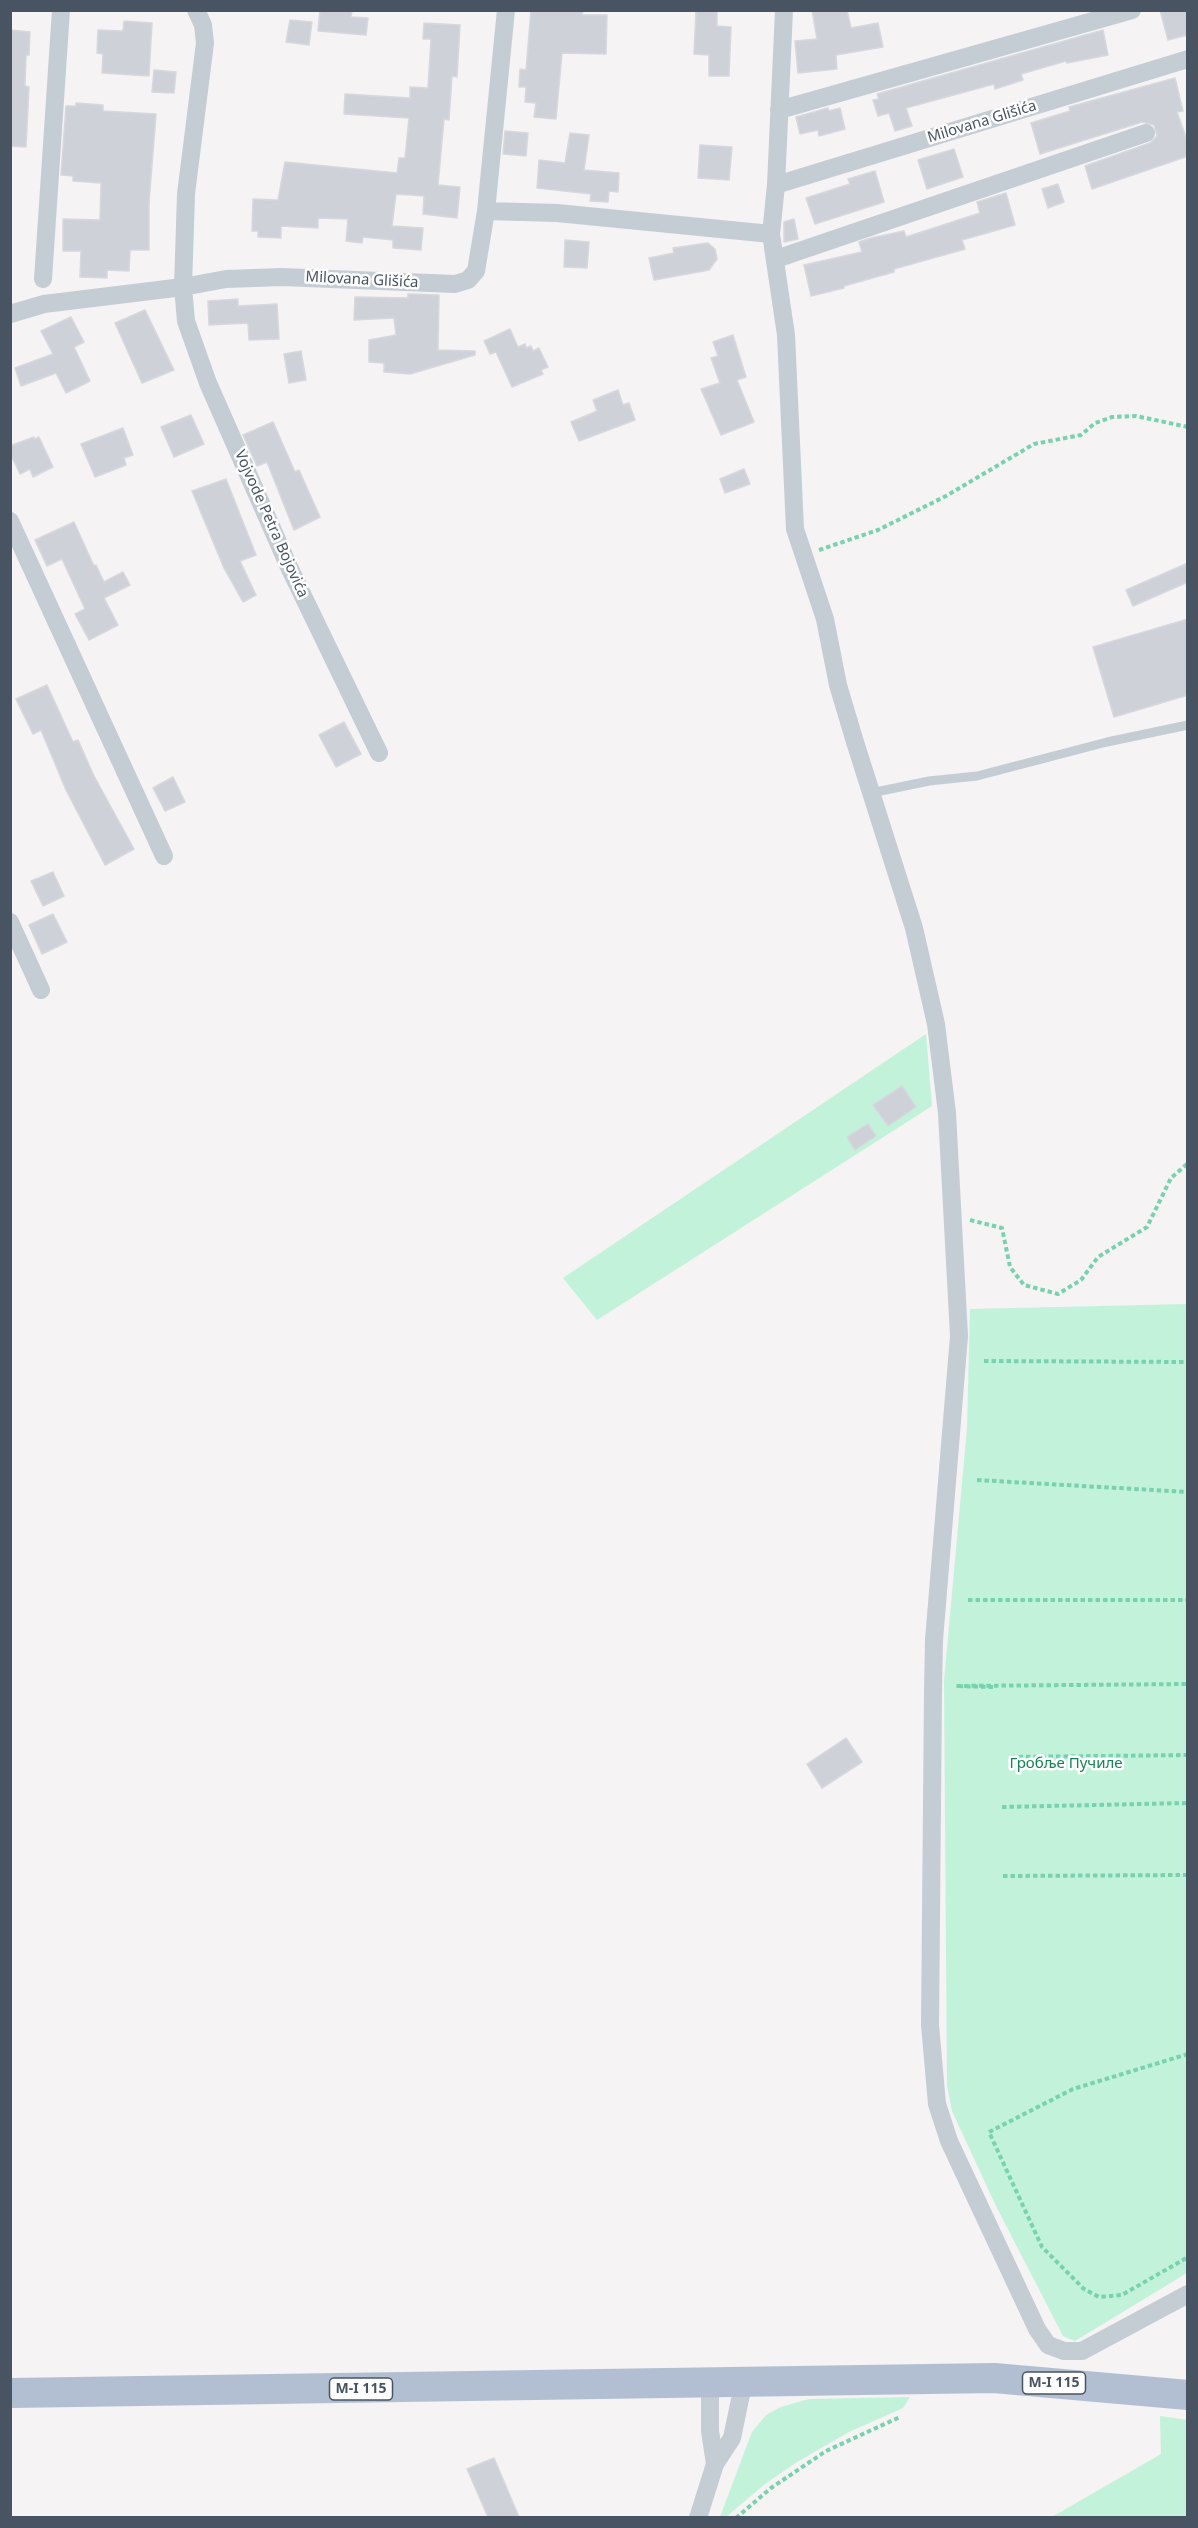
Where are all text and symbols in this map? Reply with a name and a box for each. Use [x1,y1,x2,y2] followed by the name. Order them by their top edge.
[925,97,1039,147] street label: Milovana Glišića
[305,268,419,292] street label: Milovana Glišića
[230,447,312,601] street label: Vojvode Petra Bojovića
[1009,1755,1123,1773] park label: Гробље Пучиле
[1022,2372,1086,2394] road number: M-I 115
[330,2378,392,2400] road number: M-I 115

